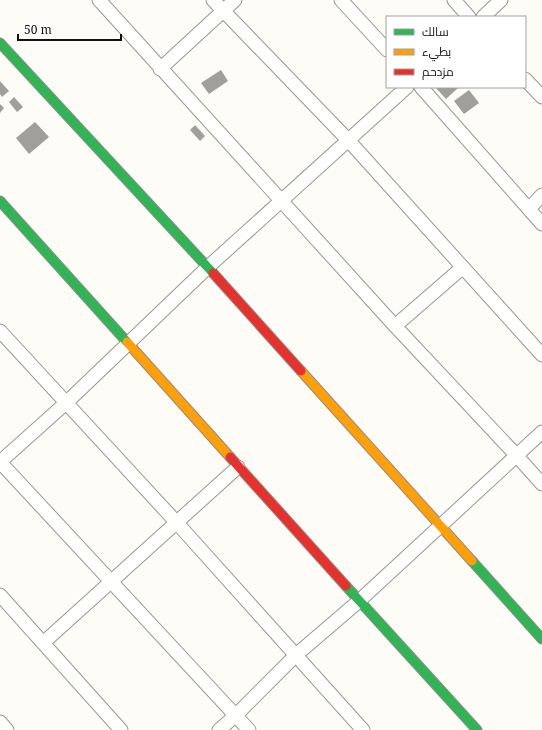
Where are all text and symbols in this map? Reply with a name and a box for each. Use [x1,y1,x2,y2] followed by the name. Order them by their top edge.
[18,16,121,42] scale bar
[386,16,526,88] legend
[24,21,52,38] text: 50 m
[422,23,449,40] text: سالك
[422,43,451,62] text: بطيء
[422,63,454,80] text: مزدحم

